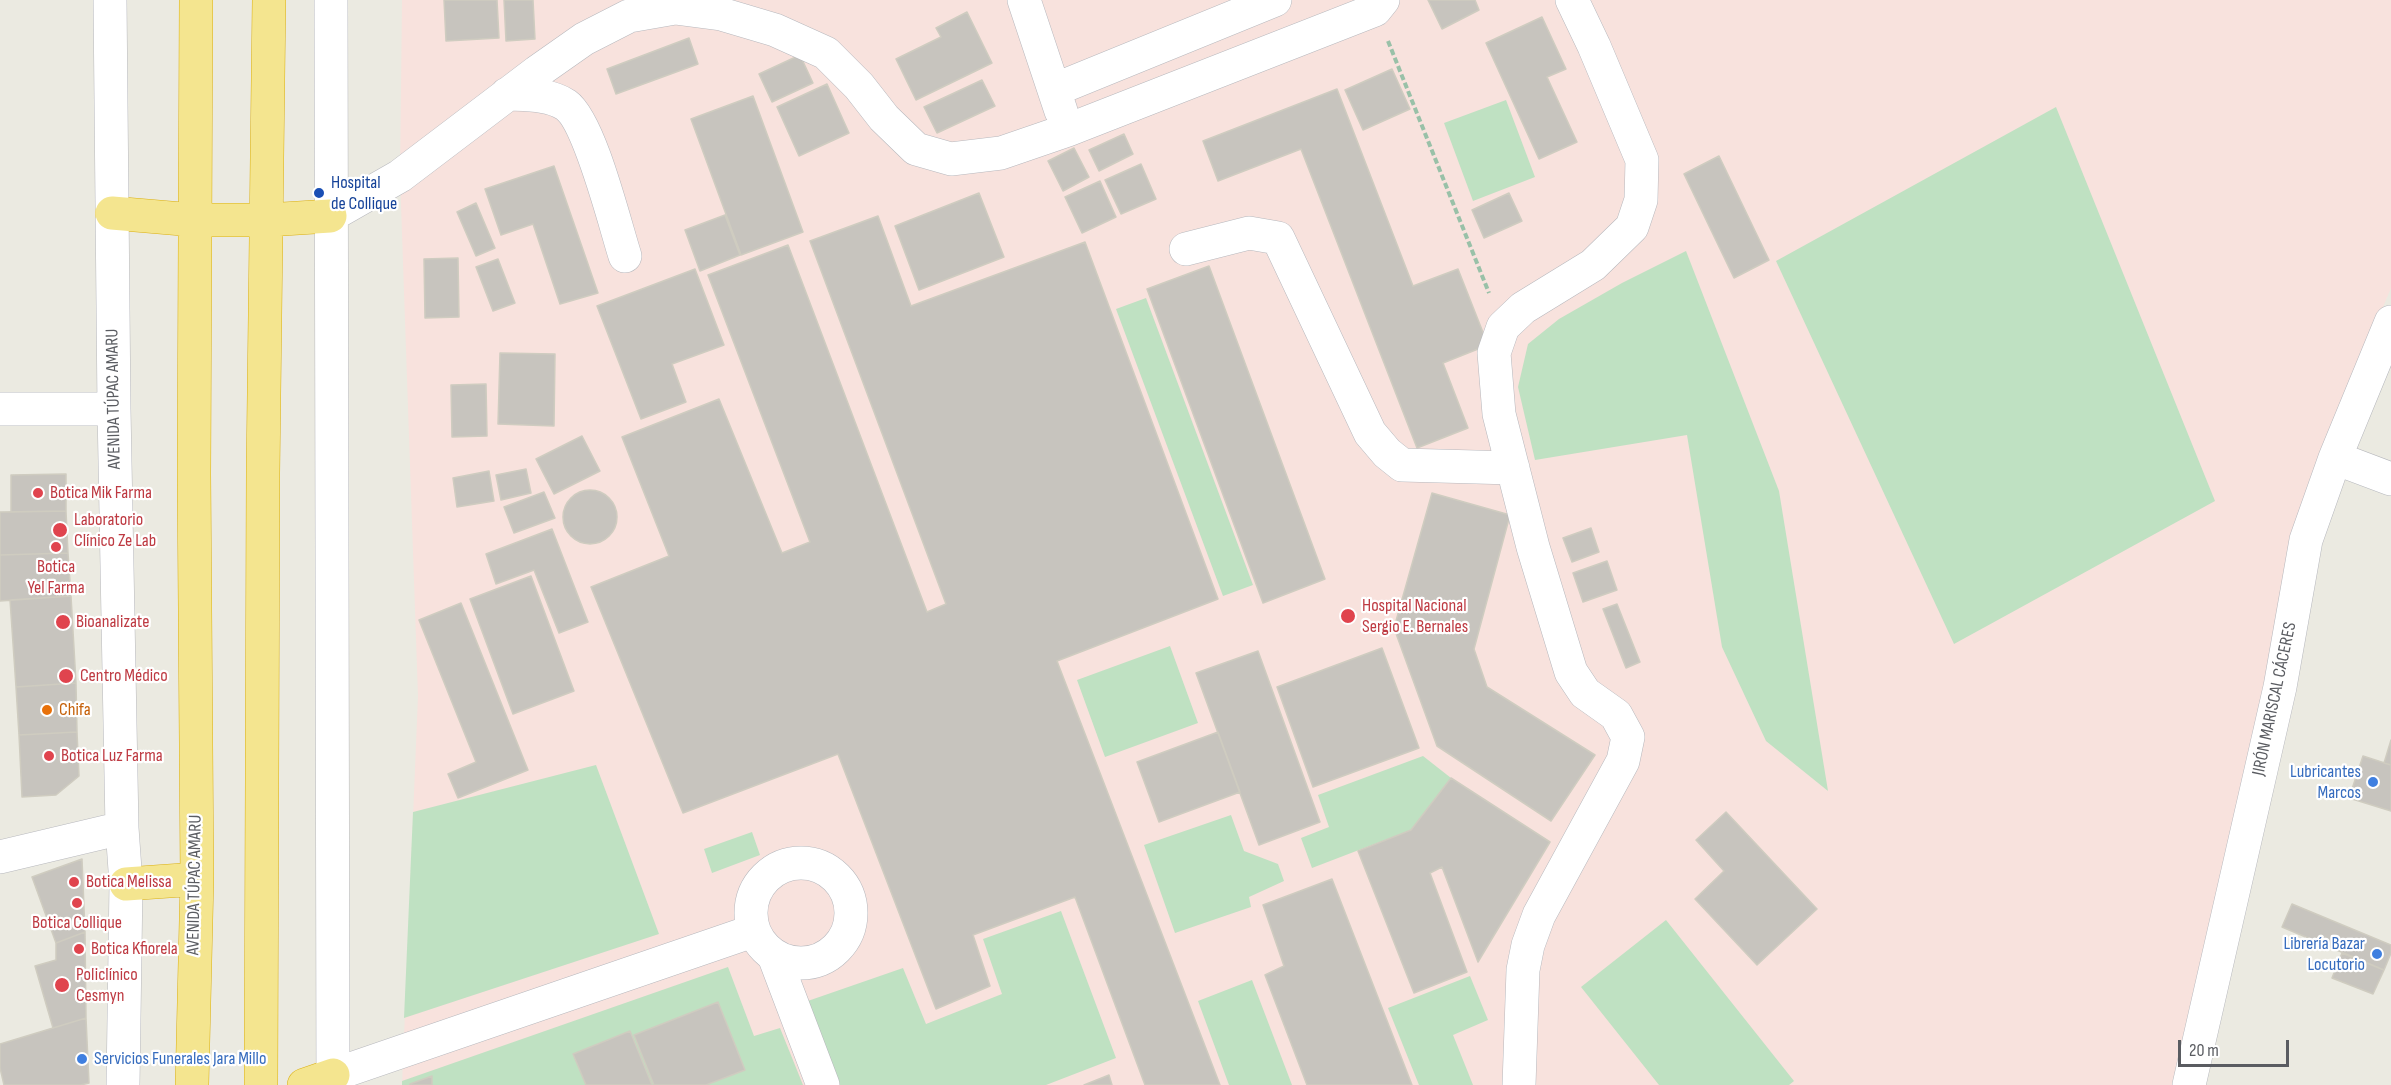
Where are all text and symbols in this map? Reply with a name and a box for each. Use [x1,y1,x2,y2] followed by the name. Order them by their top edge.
[331,172,397,214] place label: Hospital de Collique
[312,186,326,200] marker: Hospital de Collique
[102,329,126,469] street label: AVENIDA TÚPAC AMARU
[50,482,152,504] place label: Botica Mik Farma
[31,486,45,500] marker: Botica Mik Farma
[74,509,156,552] place label: Laboratorio Clínico Ze Lab
[51,521,69,539] marker: Laboratorio Clínico Ze Lab
[49,540,63,554] marker: Botica Yel Farma
[27,556,85,598] place label: Botica Yel Farma
[1362,595,1468,638] place label: Hospital Nacional Sergio E. Bernales
[1339,607,1357,625] marker: Hospital Nacional Sergio E. Bernales
[76,611,149,633] place label: Bioanalizate
[54,613,72,631] marker: Bioanalizate
[2248,620,2302,778] street label: JIRÓN MARISCAL CÁCERES
[80,665,168,687] place label: Centro Médico
[57,667,75,685] marker: Centro Médico
[59,699,91,721] place label: Chifa
[40,703,54,717] marker: Chifa
[61,745,163,767] place label: Botica Luz Farma
[42,749,56,763] marker: Botica Luz Farma
[2290,761,2361,804] place label: Lubricantes Marcos
[2366,775,2380,789] marker: Lubricantes Marcos
[183,815,207,955] street label: AVENIDA TÚPAC AMARU
[86,871,172,893] place label: Botica Melissa
[67,875,81,889] marker: Botica Melissa
[70,896,84,910] marker: Botica Collique
[32,912,122,934] place label: Botica Collique
[2284,933,2365,976] place label: Librería Bazar Locutorio
[91,938,178,960] place label: Botica Kfiorela
[72,942,86,956] marker: Botica Kfiorela
[2370,947,2384,961] marker: Librería Bazar Locutorio
[76,964,138,1006] place label: Policlínico Cesmyn
[53,976,71,994] marker: Policlínico Cesmyn
[2181,1028,2292,1066] scale bar
[2189,1040,2219,1061] text: 20 m
[94,1048,266,1070] place label: Servicios Funerales Jara Millo
[75,1052,89,1066] marker: Servicios Funerales Jara Millo

